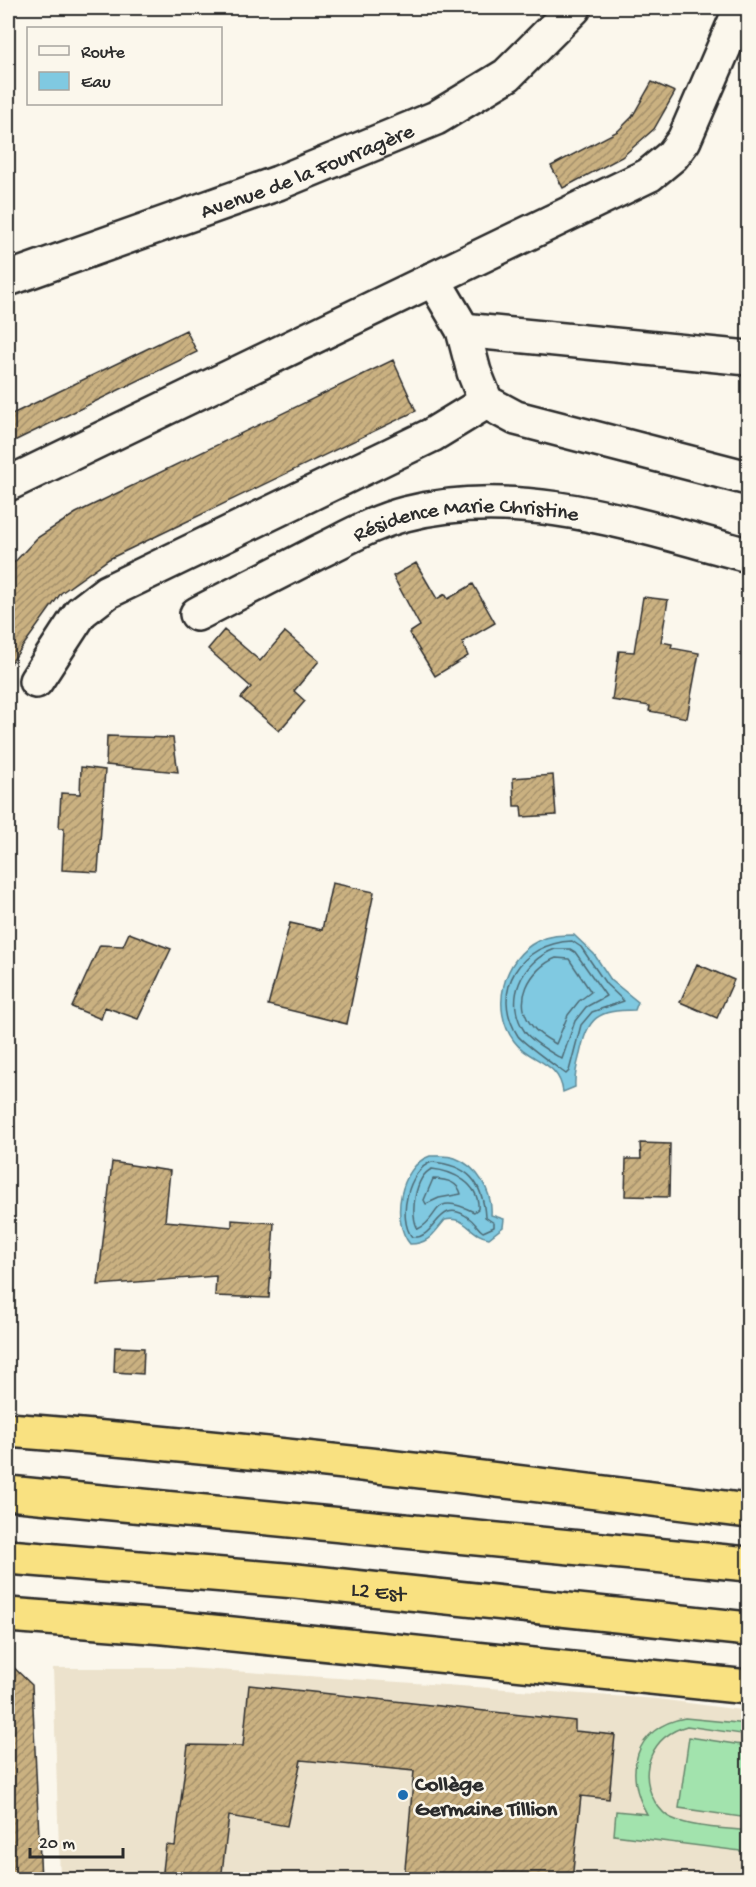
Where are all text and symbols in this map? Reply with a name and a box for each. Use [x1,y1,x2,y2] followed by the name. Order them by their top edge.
[27,27,222,105] legend
[81,43,126,64] text: Route
[81,73,111,94] text: Eau
[198,119,419,227] street label: Avenue de la Fourragère
[349,495,581,550] street label: Résidence Marie Christine
[349,1578,409,1610] street label: L2 Est
[414,1773,558,1824] place label: Collège Germaine Tillion
[396,1788,410,1802] marker: Collège Germaine Tillion
[30,1821,123,1859] scale bar
[39,1834,75,1855] text: 20 m

